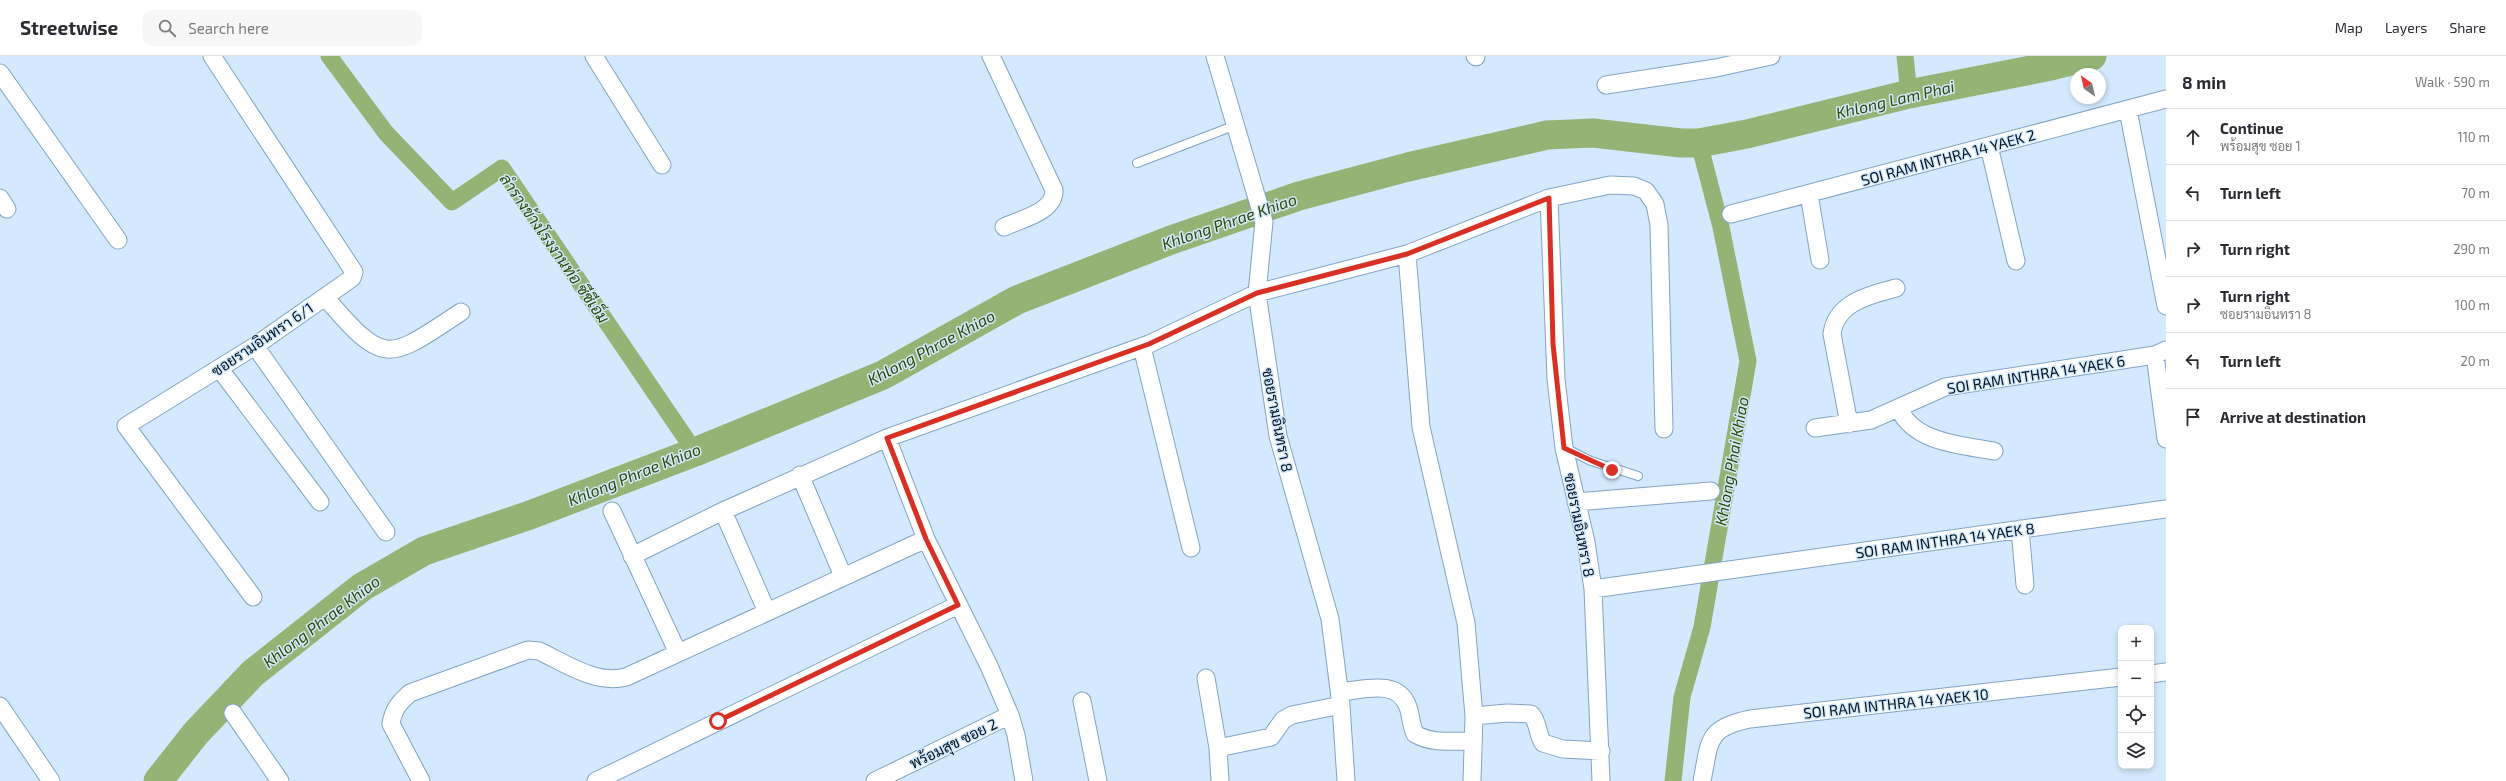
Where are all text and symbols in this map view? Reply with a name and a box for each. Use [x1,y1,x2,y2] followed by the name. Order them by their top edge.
[142,10,422,46] search box
[20,16,118,39] text: Streetwise
[156,17,178,39] icon: search
[188,19,269,37] text: Search here
[2335,19,2363,36] text: Map
[2385,19,2427,36] text: Layers
[2449,19,2486,36] text: Share
[2070,68,2106,104] north arrow
[2182,72,2226,92] text: 8 min
[2415,74,2490,90] text: Walk · 590 m
[1834,76,1956,122] water label: Khlong Lam Phai
[2220,119,2283,137] text: Continue
[1859,125,2037,189] street label: SOI RAM INTHRA 14 YAEK 2
[2182,126,2204,148] icon: ahead
[2458,129,2490,145] text: 110 m
[2220,138,2301,154] text: พร้อมสุข ซอย 1
[496,168,616,326] water label: ลำรางข้างโรงงานท่อ ซีซีเอ็ม
[2182,182,2204,204] icon: left
[2220,184,2281,202] text: Turn left
[2461,185,2490,201] text: 70 m
[1159,189,1299,253] water label: Khlong Phrae Khiao
[2182,238,2204,260] icon: right
[2220,240,2290,258] text: Turn right
[2453,241,2490,257] text: 290 m
[2220,287,2290,305] text: Turn right
[2182,294,2204,316] icon: right
[2455,297,2490,313] text: 100 m
[208,298,316,380] street label: ซอยรามอินทรา 6/1
[864,305,998,389] water label: Khlong Phrae Khiao
[2220,306,2312,322] text: ซอยรามอินทรา 8
[2182,350,2204,372] icon: left
[1946,351,2126,397] street label: SOI RAM INTHRA 14 YAEK 6
[2220,352,2281,370] text: Turn left
[2461,353,2490,369] text: 20 m
[1259,366,1297,474] street label: ซอยรามอินทรา 8
[1710,395,1752,527] water label: Khlong Phai Khiao
[2182,406,2204,428] icon: arrive
[2220,408,2366,426] text: Arrive at destination
[565,439,703,509] water label: Khlong Phrae Khiao
[1603,461,1621,479] route end
[1561,471,1599,579] street label: ซอยรามอินทรา 8
[1854,519,2036,561] street label: SOI RAM INTHRA 14 YAEK 8
[259,571,383,671] water label: Khlong Phrae Khiao
[2118,625,2154,769] map controls
[2118,625,2154,661] button: +
[2118,661,2154,697] button: −
[1802,684,1990,722] street label: SOI RAM INTHRA 14 YAEK 10
[2118,697,2154,733] button: locate
[709,712,727,730] route start
[906,714,1001,775] street label: พร้อมสุข ซอย 2
[2118,733,2154,769] button: layers

